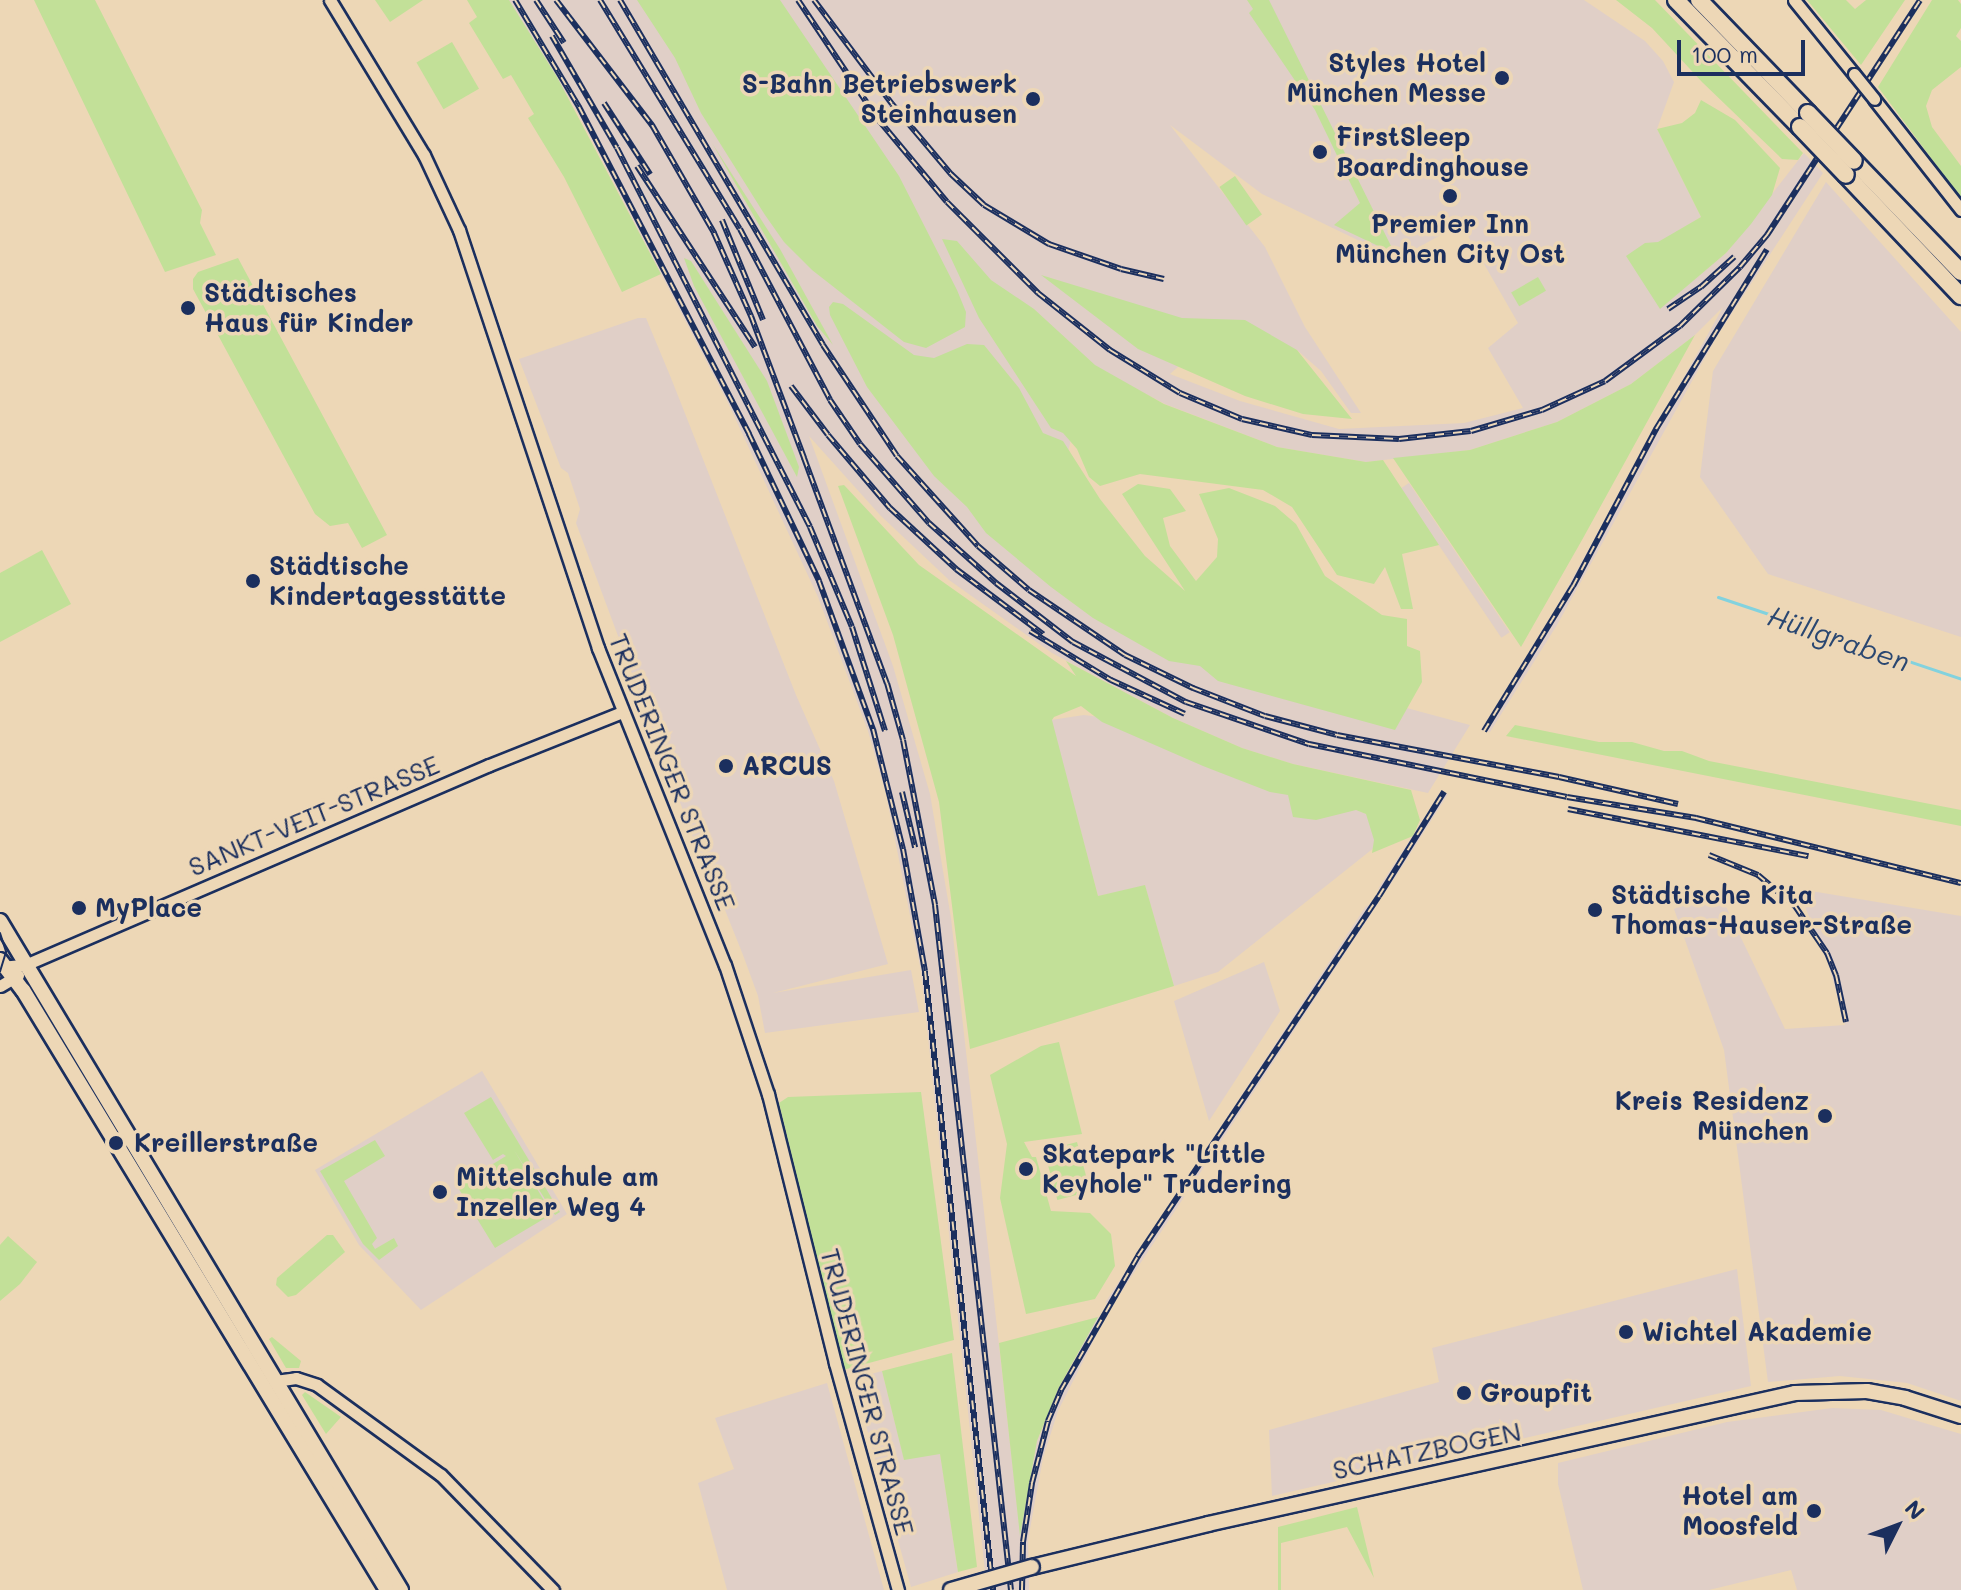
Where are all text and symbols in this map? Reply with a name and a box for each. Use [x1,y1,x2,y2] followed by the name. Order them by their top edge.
[1681,24,1809,74] scale bar
[1691,38,1758,69] text: 100 m
[1286,47,1486,108] place label: Styles Hotel München Messe
[742,68,1017,130] place label: S-Bahn Betriebswerk Steinhausen
[1493,69,1511,87] marker: Styles Hotel München Messe
[1024,90,1042,108] marker: S-Bahn Betriebswerk Steinhausen
[1336,121,1529,182] place label: FirstSleep Boardinghouse
[1311,143,1329,161] marker: FirstSleep Boardinghouse
[1441,187,1459,205] marker: Premier Inn München City Ost
[1335,208,1565,270] place label: Premier Inn München City Ost
[204,277,414,338] place label: Städtisches Haus für Kinder
[179,299,197,317] marker: Städtisches Haus für Kinder
[269,550,506,612] place label: Städtische Kindertagesstätte
[244,572,262,590] marker: Städtische Kindertagesstätte
[1764,598,1914,678] water label: Hüllgraben
[602,629,742,915] street label: TRUDERINGER STRASSE
[184,749,444,883] street label: SANKT-VEIT-STRASSE
[742,750,832,782] place label: ARCUS
[717,757,735,775] marker: ARCUS
[1611,879,1912,940] place label: Städtische Kita Thomas-Hauser-Straße
[95,892,202,924] place label: MyPlace
[70,899,88,917] marker: MyPlace
[1586,901,1604,919] marker: Städtische Kita Thomas-Hauser-Straße
[1615,1085,1809,1146] place label: Kreis Residenz München
[1816,1107,1834,1125] marker: Kreis Residenz München
[134,1127,318,1159] place label: Kreillerstraße
[105,1132,127,1154] marker: Kreillerstraße
[1042,1138,1291,1200] place label: Skatepark "Little Keyhole" Trudering
[1017,1160,1035,1178] marker: Skatepark "Little Keyhole" Trudering
[456,1161,659,1222] place label: Mittelschule am Inzeller Weg 4
[431,1183,449,1201] marker: Mittelschule am Inzeller Weg 4
[814,1245,920,1539] street label: TRUDERINGER STRASSE
[1642,1316,1872,1348] place label: Wichtel Akademie
[1617,1323,1635,1341] marker: Wichtel Akademie
[1480,1377,1592,1409] place label: Groupfit
[1455,1384,1473,1402] marker: Groupfit
[1330,1416,1524,1486] street label: SCHATZBOGEN
[1681,1480,1798,1542] place label: Hotel am Moosfeld
[1857,1486,1937,1566] north arrow
[1899,1494,1932,1526] text: N
[1805,1502,1823,1520] marker: Hotel am Moosfeld

